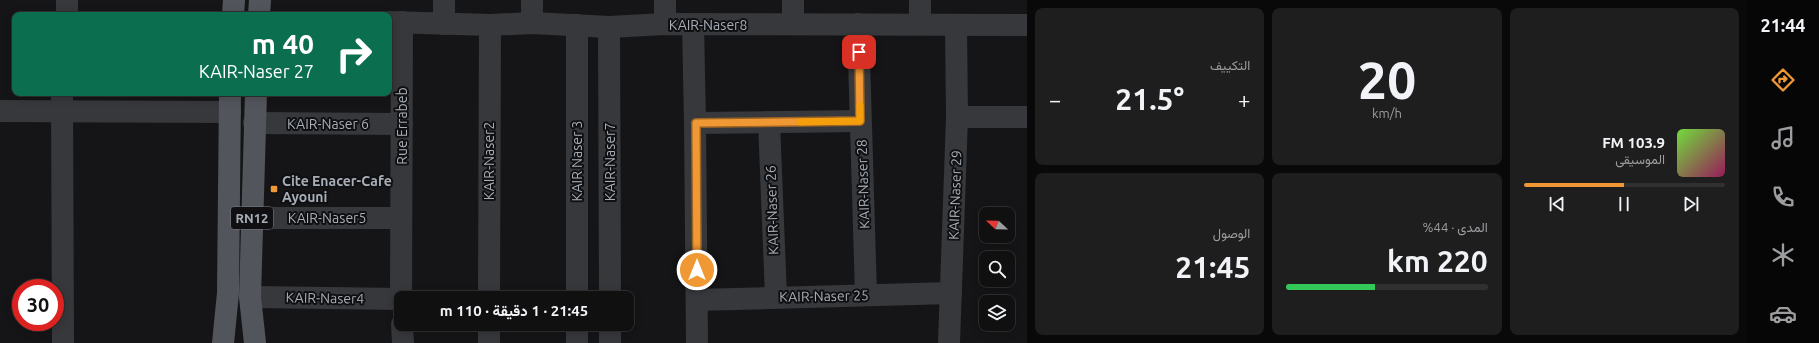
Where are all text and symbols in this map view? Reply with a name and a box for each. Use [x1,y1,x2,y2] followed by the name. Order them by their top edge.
[1760,15,1806,35] text: 21:44
[669,17,747,33] street label: KAIR-Naser8
[252,28,314,59] text: 40 m
[328,28,380,80] icon: right
[842,35,876,69] pin
[848,41,870,63] icon: arrive
[1358,51,1416,109] text: 20
[1210,58,1250,72] text: التكييف
[199,61,314,81] text: KAIR-Naser 27
[1769,66,1797,94] icon: directions
[1115,82,1184,116] text: 21.5°
[394,87,410,165] street label: Rue Errabeb
[1049,87,1061,112] text: −
[1238,87,1250,112] text: +
[1372,106,1402,120] text: km/h
[287,116,369,132] street label: KAIR-Naser 6
[569,120,585,202] street label: KAIR Naser 3
[481,122,497,200] street label: KAIR-Naser2
[602,123,618,201] street label: KAIR-Naser7
[1769,124,1797,152] icon: music
[1602,134,1665,151] text: 103.9 FM
[853,139,873,229] street label: KAIR-Naser 28
[945,150,965,240] street label: KAIR-Naser 29
[1615,152,1665,166] text: الموسيقى
[762,165,782,255] street label: KAIR-Naser 26
[282,173,392,205] place label: Cite Enacer-Cafe Ayouni
[1769,183,1797,211] icon: phone
[269,184,279,194] marker: Cite Enacer-Cafe Ayouni
[1546,193,1568,215] icon: previous
[1613,193,1635,215] icon: pause
[1680,193,1702,215] icon: next
[231,207,273,229] road number: RN12
[979,207,1015,243] north arrow
[979,207,1015,331] map controls
[288,210,366,226] street label: KAIR-Naser5
[1423,220,1488,234] text: المدى · 44%
[1213,226,1250,240] text: الوصول
[1769,241,1797,269] icon: climate
[1387,244,1488,278] text: 220 km
[676,249,718,291] position arrow
[1175,250,1250,284] text: 21:45
[979,251,1015,287] button: search
[12,279,64,331] speed limit sign: 30
[779,287,869,305] street label: KAIR-Naser 25
[286,289,365,307] street label: KAIR-Naser4
[979,295,1015,331] button: layers
[1769,300,1797,328] icon: car
[440,302,588,319] text: 21:45 · 1 دقيقة · 110 m

